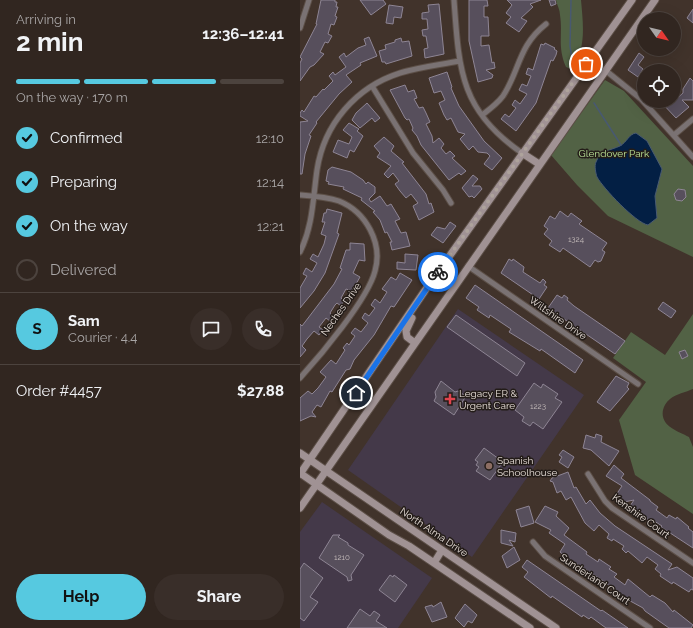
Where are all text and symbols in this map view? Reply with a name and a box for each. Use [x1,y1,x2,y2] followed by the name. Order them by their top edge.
[16,12,76,27] text: Arriving in
[637,12,681,56] north arrow
[637,12,681,108] map controls
[202,25,284,43] text: 12:36–12:41
[16,27,83,57] text: 2 min
[569,47,603,81] pin
[575,53,597,75] icon: bag
[637,64,681,108] button: locate
[16,90,128,105] text: On the way · 170 m
[16,127,38,149] icon: check
[50,129,123,147] text: Confirmed
[256,131,284,146] text: 12:10
[579,148,650,159] park label: Glendover Park
[16,171,38,193] icon: check
[50,173,117,191] text: Preparing
[257,175,284,190] text: 12:14
[16,215,38,237] icon: check
[50,217,128,235] text: On the way
[257,219,284,234] text: 12:21
[568,234,585,244] house number: 1324
[418,252,458,292] courier
[50,261,117,279] text: Delivered
[427,261,449,283] icon: bike
[319,280,363,338] street label: Neches Drive
[527,294,589,342] street label: Wiltshire Drive
[190,308,232,350] button: chat
[242,308,284,350] button: phone
[68,312,100,330] text: Sam
[32,320,42,338] text: S
[68,330,137,345] text: Courier · 4.4
[339,376,373,410] pin
[16,382,102,400] text: Order #4457
[237,382,284,400] text: $27.88
[345,382,367,404] icon: home
[459,388,517,411] place label: Legacy ER & Urgent Care
[444,393,456,405] marker: Legacy ER & Urgent Care
[530,401,546,411] house number: 1223
[497,455,558,478] place label: Spanish Schoolhouse
[484,461,494,471] marker: Spanish Schoolhouse
[610,492,672,541] street label: Kenshire Court
[398,505,470,559] street label: North Alma Drive
[334,552,350,562] house number: 1210
[558,552,633,607] street label: Sunderland Court
[16,574,146,620] button: Help
[154,574,284,620] button: Share

